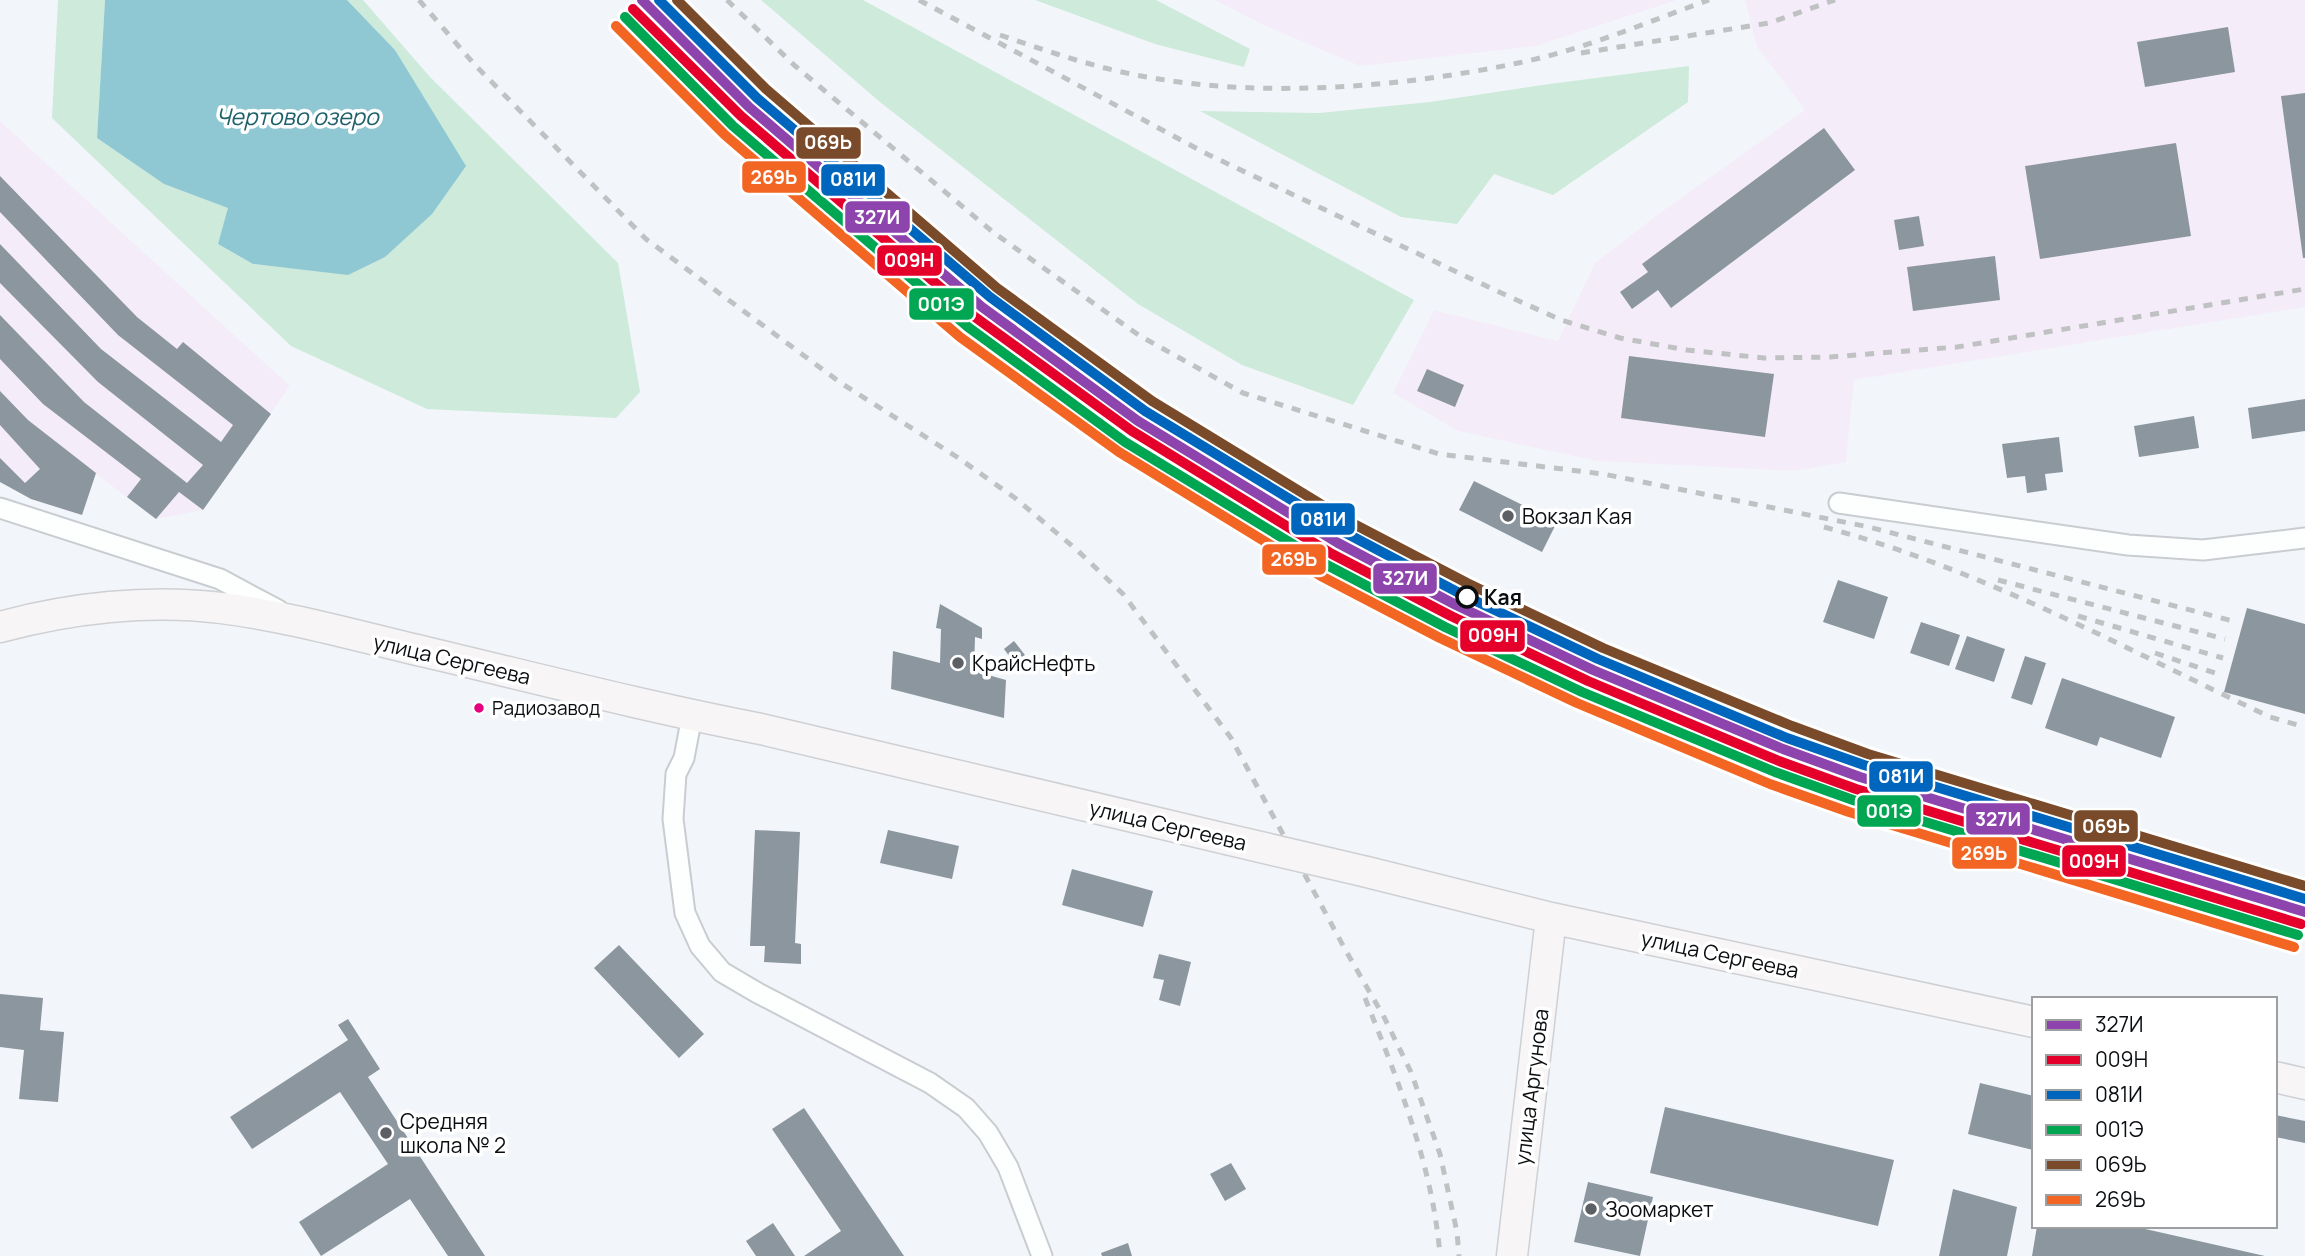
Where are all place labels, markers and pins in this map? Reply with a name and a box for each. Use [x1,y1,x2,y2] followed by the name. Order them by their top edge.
[1522,502,1632,530] place label: Вокзал Кая
[1500,508,1516,524] marker: Вокзал Кая
[1484,583,1522,611] place label: Кая
[1456,586,1478,608] marker: Кая
[972,649,1095,677] place label: КрайсНефть
[950,655,966,671] marker: КрайсНефть
[492,695,600,721] place label: Радиозавод
[472,701,486,715] marker: Радиозавод
[400,1107,506,1159] place label: Средняя школа № 2
[378,1125,394,1141] marker: Средняя школа № 2
[1605,1195,1714,1223] place label: Зоомаркет
[1583,1201,1599,1217] marker: Зоомаркет

